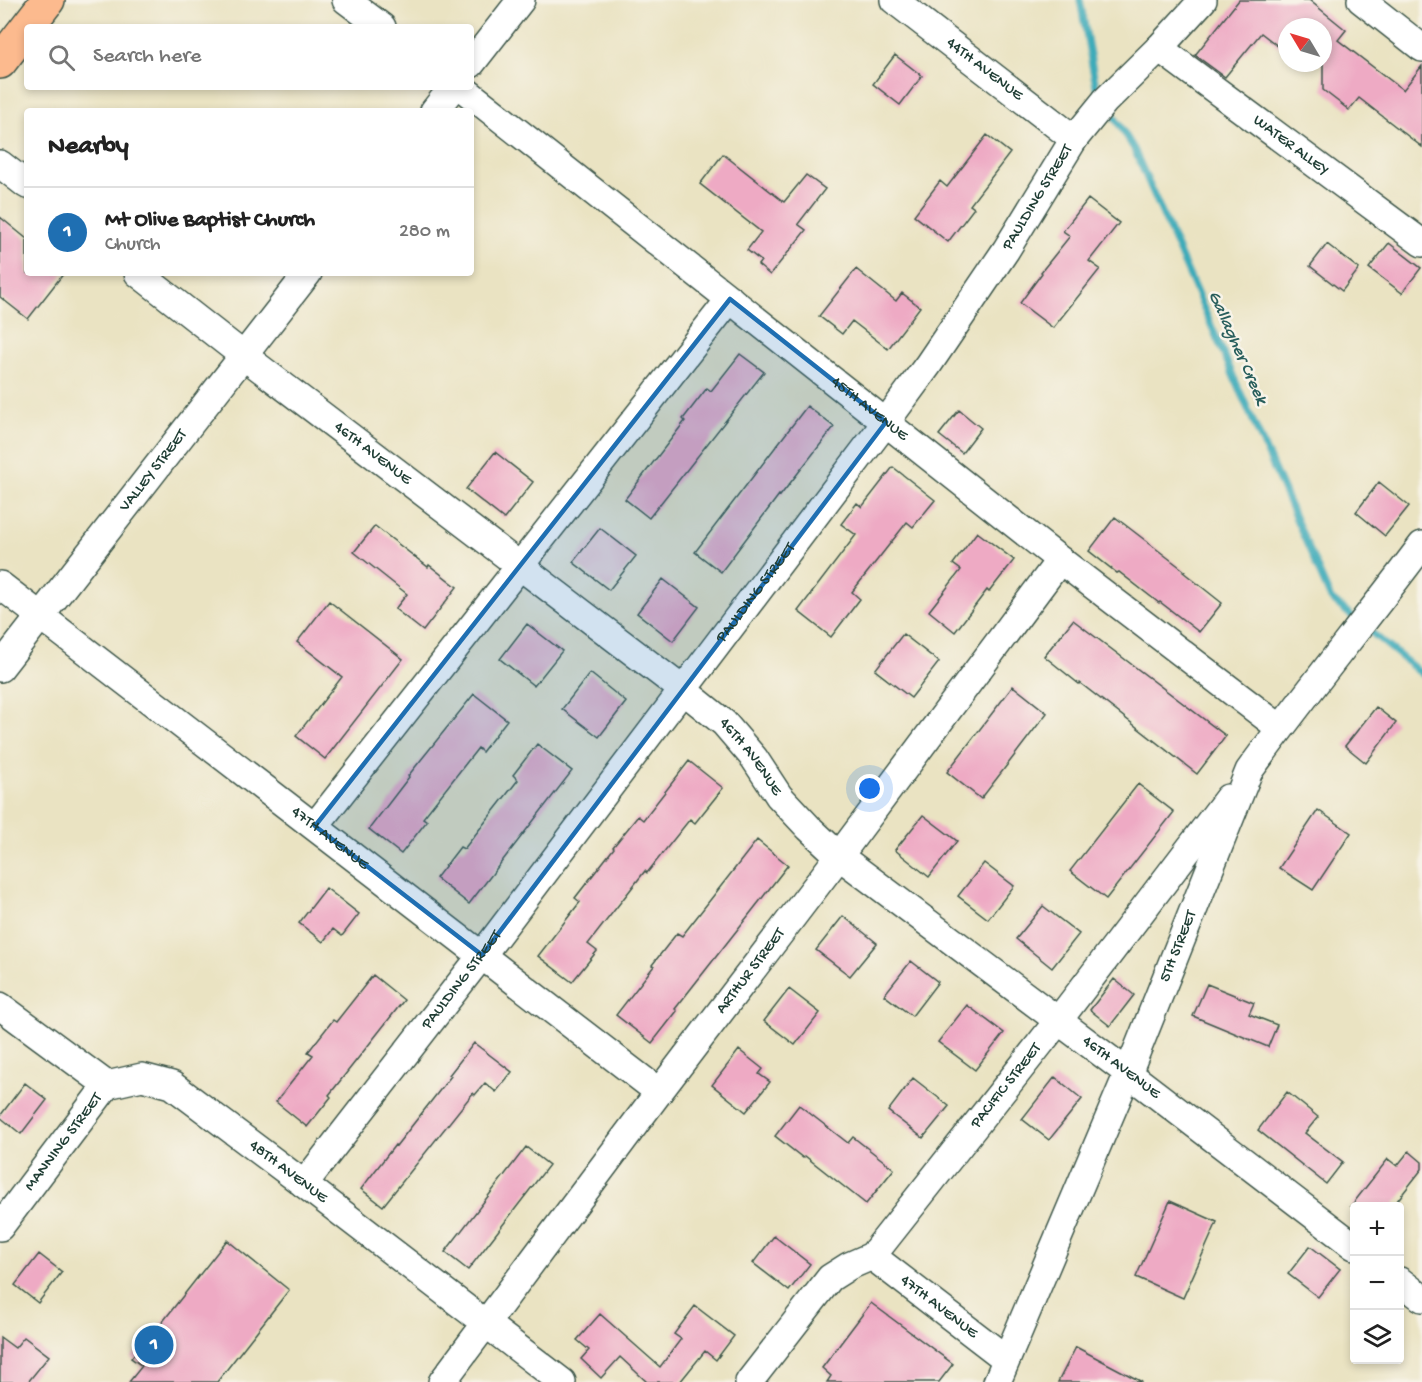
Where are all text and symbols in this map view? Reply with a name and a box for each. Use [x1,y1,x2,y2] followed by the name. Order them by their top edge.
[1278,18,1332,72] north arrow
[24,24,474,90] search box
[942,34,1027,106] street label: 44TH AVENUE
[45,41,78,74] icon: search
[93,44,201,70] text: Search here
[1249,111,1333,180] street label: WATER ALLEY
[48,132,129,163] text: Nearby
[998,141,1078,255] street label: PAULDING STREET
[105,208,315,234] text: Mt Olive Baptist Church
[63,221,72,244] text: 1
[399,221,450,244] text: 280 m
[105,234,161,257] text: Church
[1203,288,1272,410] water label: Gallagher Creek
[827,373,912,446] street label: 45TH AVENUE
[330,418,416,490] street label: 46TH AVENUE
[115,425,192,517] street label: VALLEY STREET
[712,539,801,648] street label: PAULDING STREET
[715,714,786,800] street label: 46TH AVENUE
[855,774,884,803] your location
[287,803,373,875] street label: 47TH AVENUE
[1156,907,1202,985] street label: 5TH STREET
[712,924,790,1018] street label: ARTHUR STREET
[417,926,507,1034] street label: PAULDING STREET
[1078,1032,1164,1104] street label: 46TH AVENUE
[966,1039,1046,1133] street label: PACIFIC STREET
[21,1089,107,1195] street label: MANNING STREET
[245,1136,332,1208] street label: 48TH AVENUE
[1350,1202,1404,1364] map controls
[1350,1202,1404,1256] button: +
[1350,1256,1404,1310] button: −
[896,1271,982,1344] street label: 47TH AVENUE
[1350,1310,1404,1364] button: layers
[134,1322,174,1368] pin: 1

